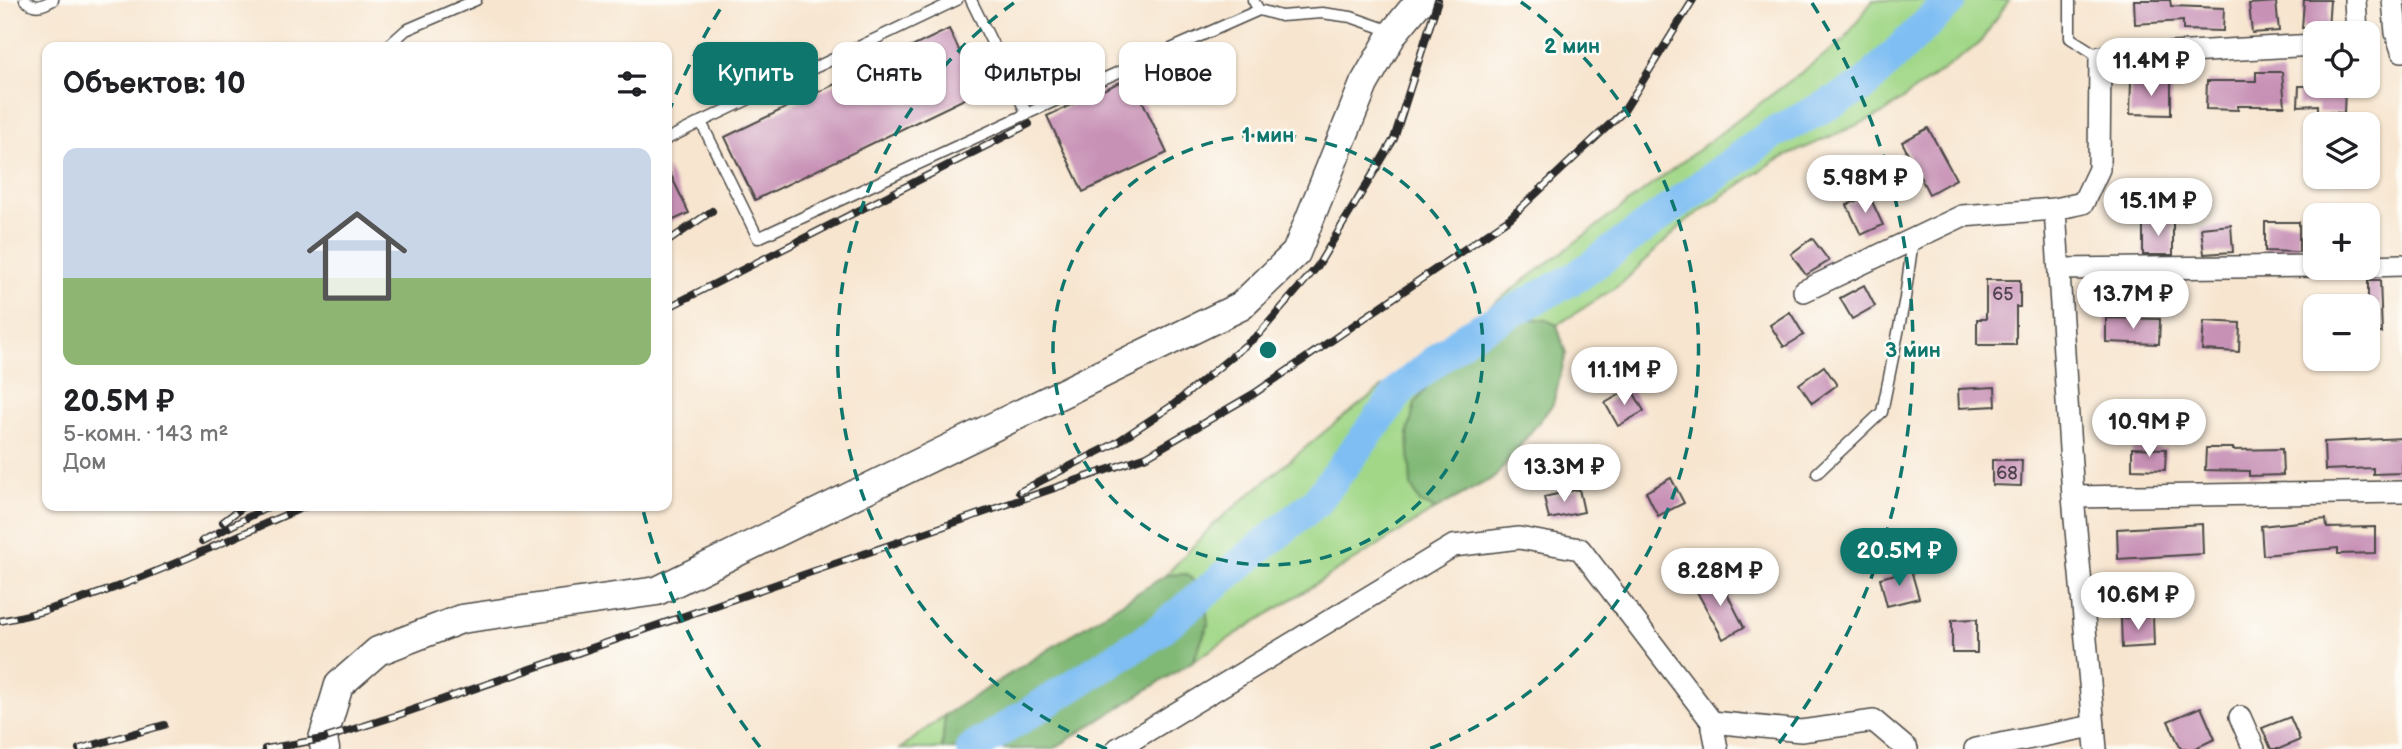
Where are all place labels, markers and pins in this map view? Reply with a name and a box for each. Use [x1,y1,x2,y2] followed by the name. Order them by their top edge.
[2086,38,2216,98] pin: 11.4M ₽
[1800,156,1930,215] pin: 5.98M ₽
[2093,178,2223,238] pin: 15.1M ₽
[2068,272,2198,331] pin: 13.7M ₽
[1256,338,1280,362] centre of rings
[1559,348,1689,407] pin: 11.1M ₽
[2084,400,2214,459] pin: 10.9M ₽
[1499,444,1629,504] pin: 13.3M ₽
[1834,528,1964,588] pin: 20.5M ₽
[1655,548,1785,608] pin: 8.28M ₽
[2073,572,2203,632] pin: 10.6M ₽

